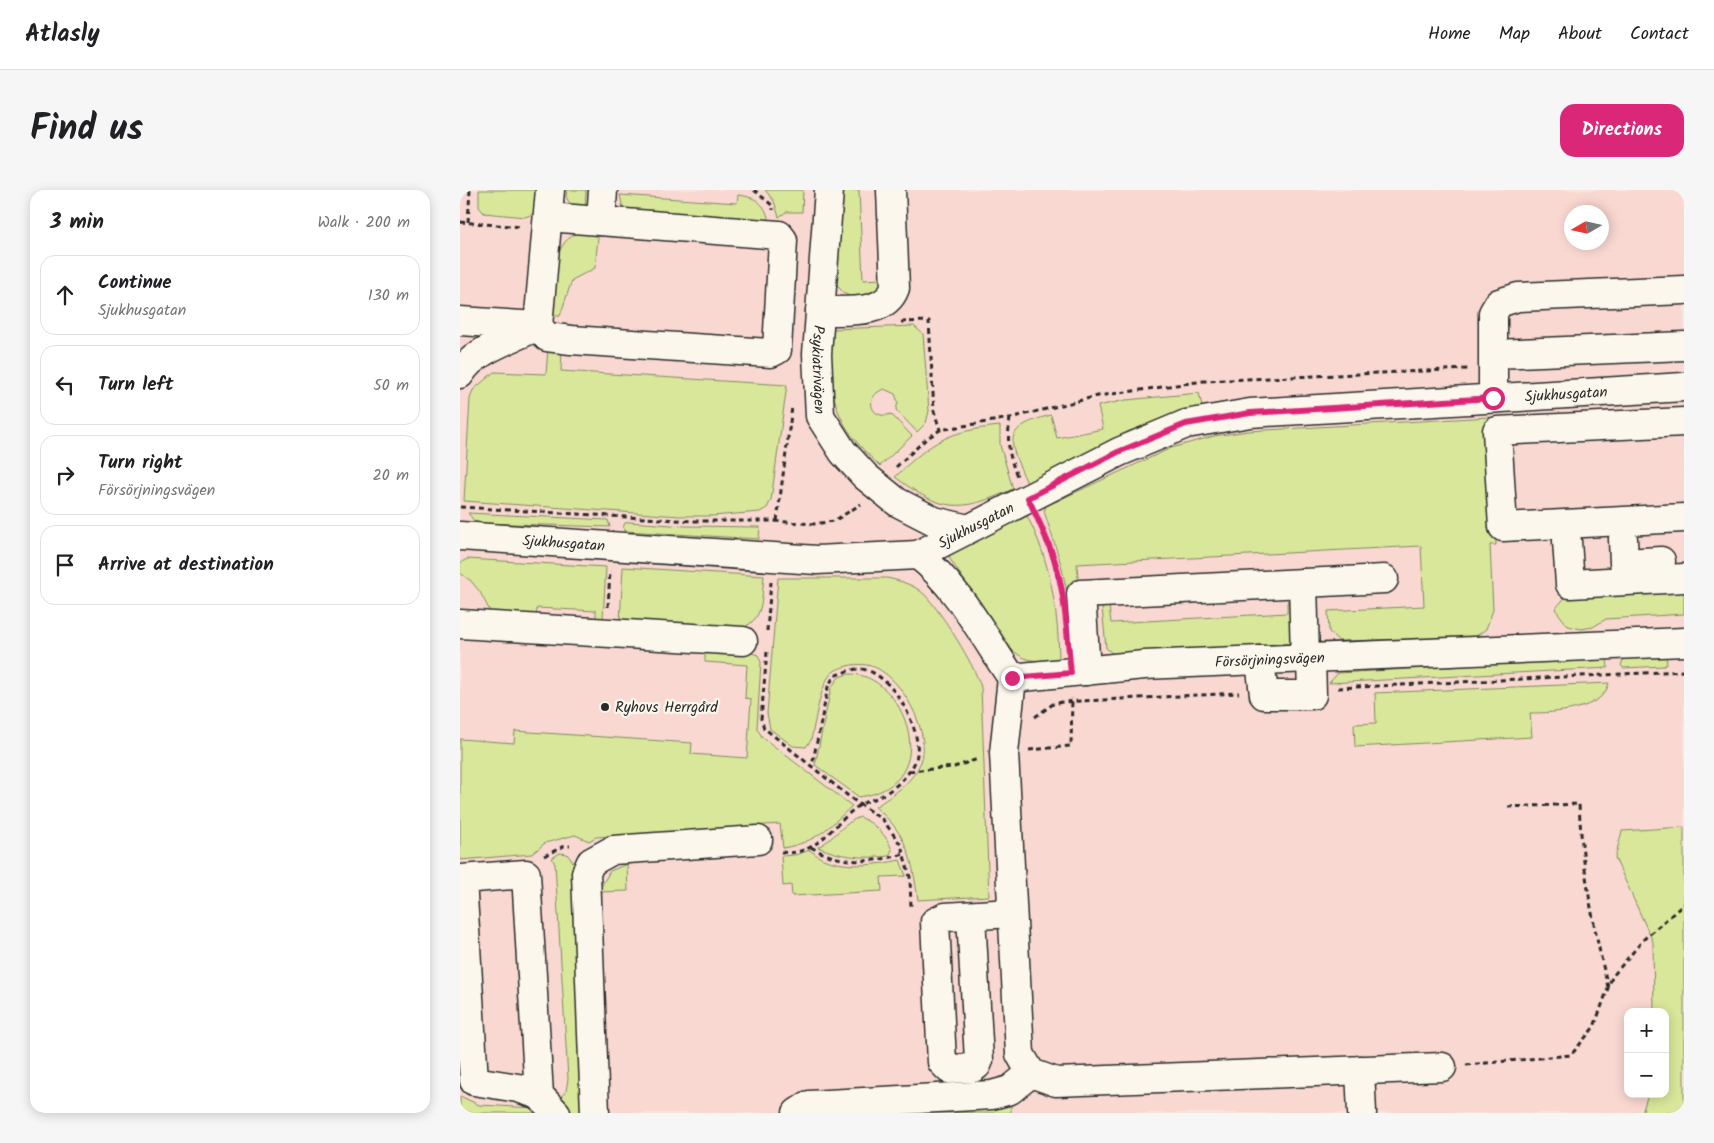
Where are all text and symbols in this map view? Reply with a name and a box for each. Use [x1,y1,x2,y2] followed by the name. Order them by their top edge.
[25,15,100,54] text: Atlasly
[1428,20,1471,49] text: Home
[1499,20,1530,49] text: Map
[1558,20,1602,49] text: About
[1630,20,1689,49] text: Contact
[30,102,143,158] text: Find us
[1560,104,1684,157] button: Directions
[1564,205,1609,250] north arrow
[50,206,104,239] text: 3 min
[317,210,410,235] text: Walk · 200 m
[98,268,171,298] text: Continue
[51,281,79,309] icon: ahead
[368,283,409,308] text: 130 m
[98,298,186,323] text: Sjukhusgatan
[804,324,831,415] street label: Psykiatrivägen
[98,370,173,400] text: Turn left
[51,371,79,399] icon: left
[373,373,409,398] text: 50 m
[1524,381,1608,410] street label: Sjukhusgatan
[1482,387,1505,410] route start
[98,448,183,478] text: Turn right
[51,461,79,489] icon: right
[373,463,409,488] text: 20 m
[98,478,215,503] text: Försörjningsvägen
[934,497,1019,556] street label: Sjukhusgatan
[522,529,606,559] street label: Sjukhusgatan
[98,550,274,580] text: Arrive at destination
[51,551,79,579] icon: arrive
[1214,646,1325,675] street label: Försörjningsvägen
[1001,667,1024,690] route end
[615,696,718,720] place label: Ryhovs Herrgård
[599,701,611,713] marker: Ryhovs Herrgård
[1624,1008,1669,1098] map controls
[1624,1008,1669,1053] button: +
[1624,1053,1669,1098] button: −

